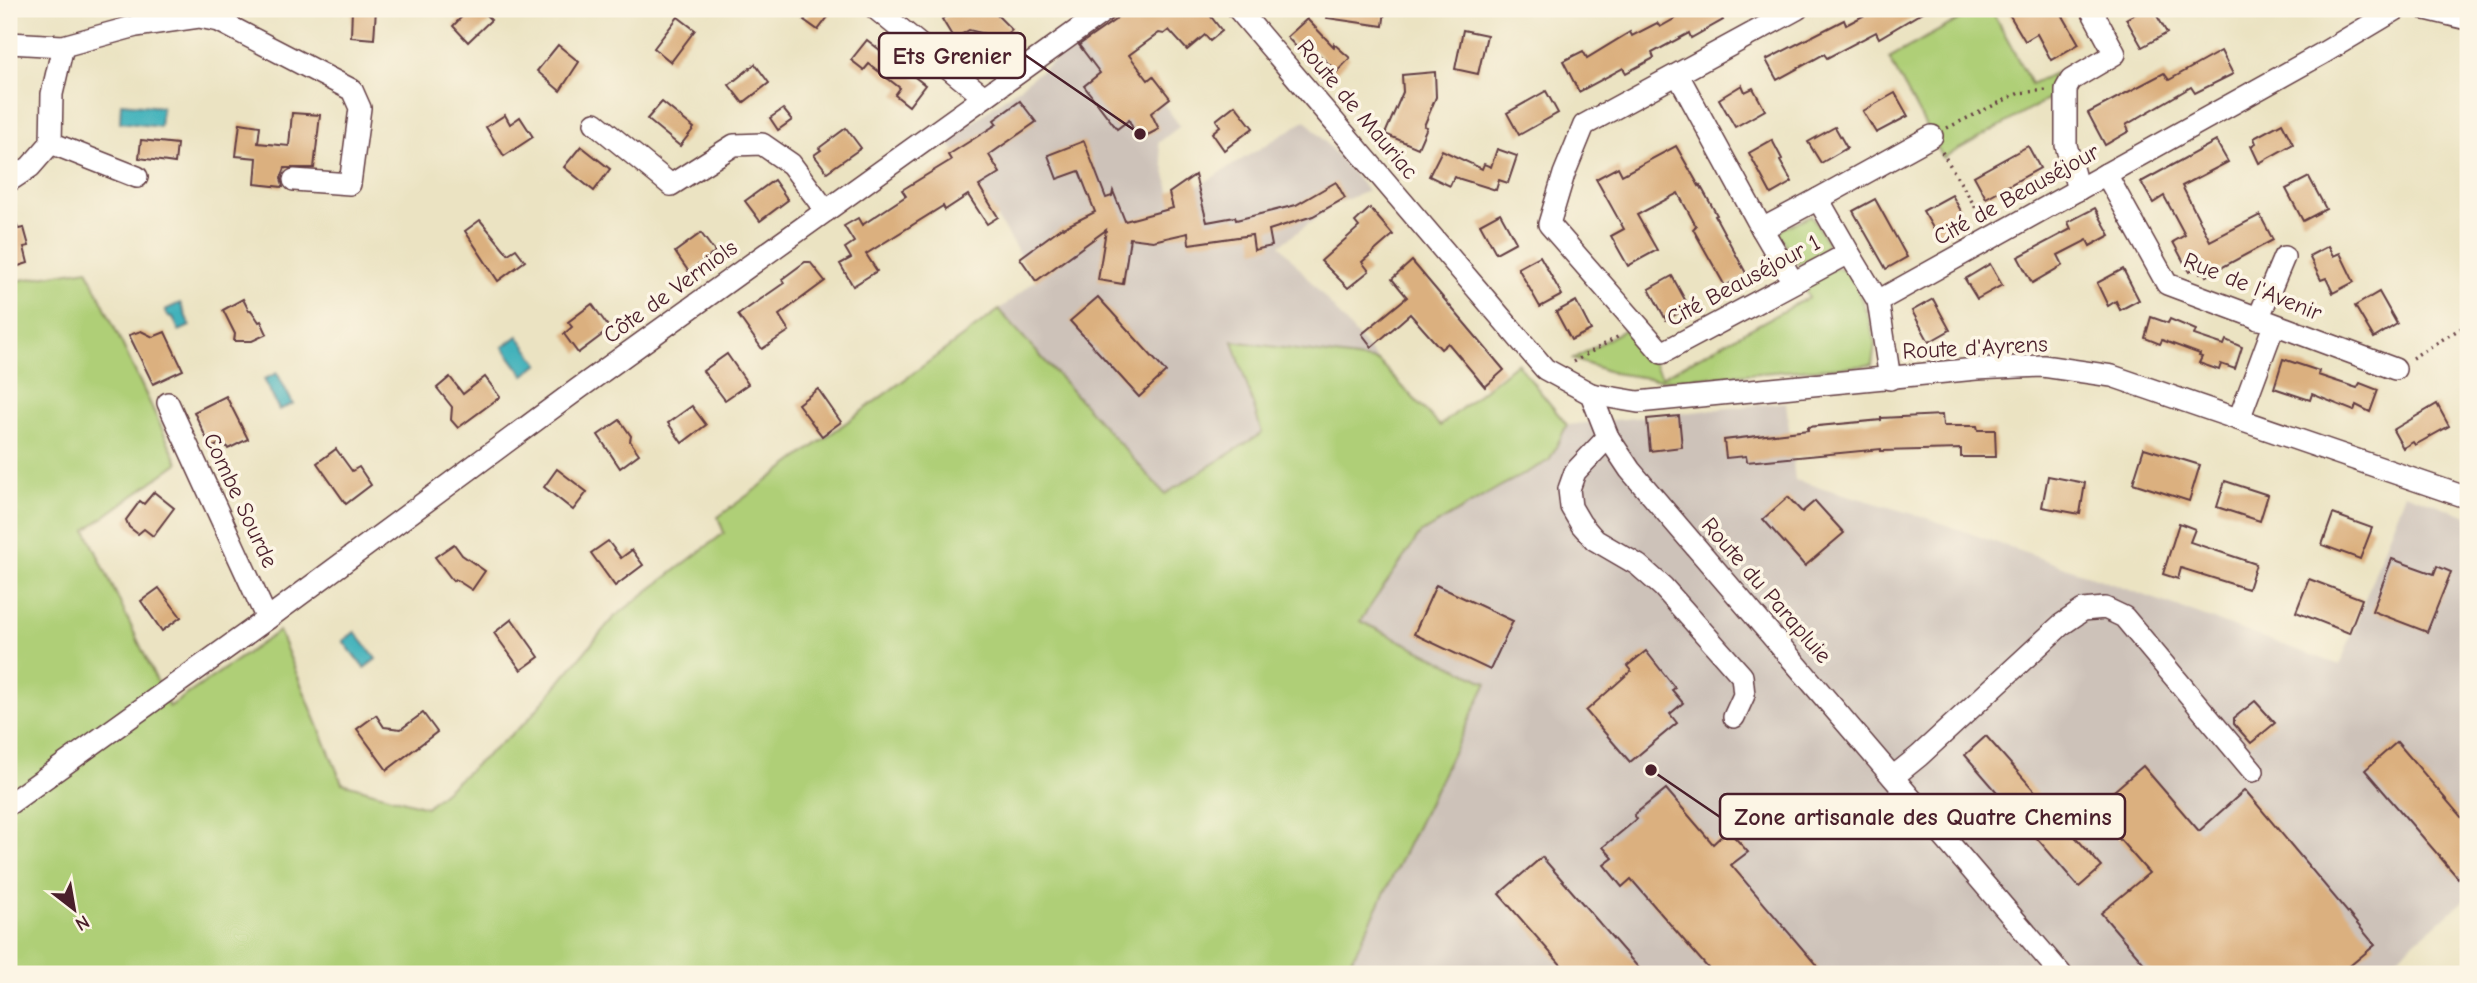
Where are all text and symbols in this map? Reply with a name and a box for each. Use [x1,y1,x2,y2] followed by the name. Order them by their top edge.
[879,33,1025,78] callout: Ets Grenier
[1291,34,1424,185] street label: Route de Mauriac
[893,42,1012,70] text: Ets Grenier
[1929,137,2104,251] street label: Cité de Beauséjour
[1662,229,1825,332] street label: Cité Beauséjour 1
[598,234,743,349] street label: Côte de Verniols
[2180,246,2327,327] street label: Rue de l'Avenir
[1902,330,2048,365] street label: Route d'Ayrens
[198,429,284,572] street label: Combe Sourde
[1696,512,1837,669] street label: Route du Parapluie
[1720,794,2125,839] callout: Zone artisanale des Quatre Chemins
[1734,803,2112,831] text: Zone artisanale des Quatre Chemins
[38,874,108,944] north arrow
[71,910,93,935] text: N

